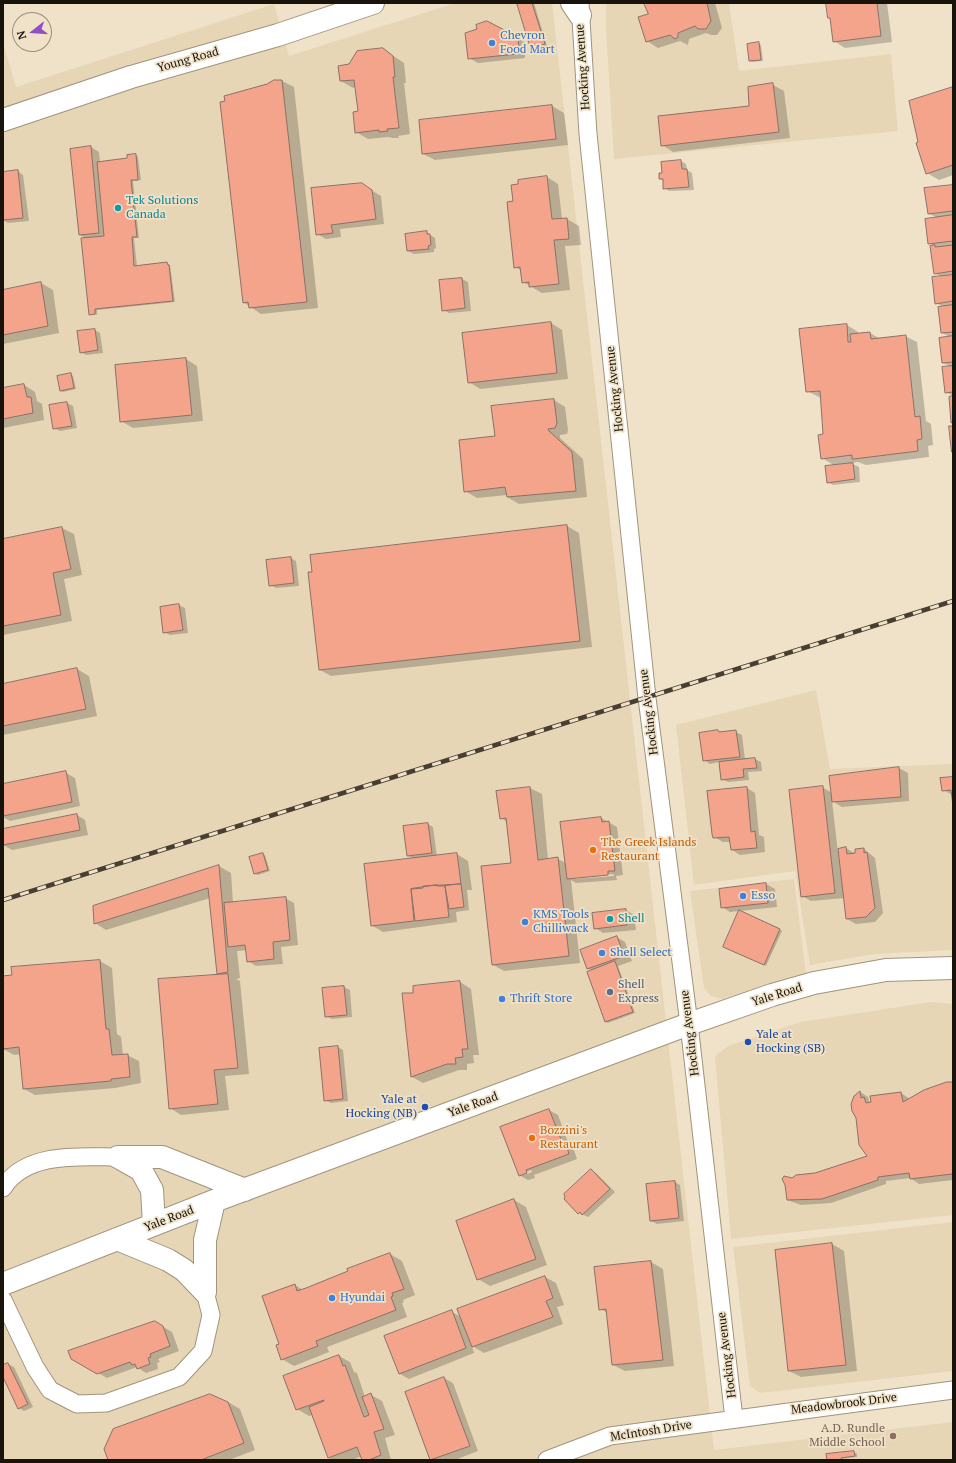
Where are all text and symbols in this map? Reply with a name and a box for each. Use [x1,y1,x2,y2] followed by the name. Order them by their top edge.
[12,12,52,52] north arrow
[573,23,593,111] street label: Hocking Avenue
[14,29,29,41] text: N
[500,29,555,57] place label: Chevron Food Mart
[487,38,497,48] marker: Chevron Food Mart
[156,44,220,76] street label: Young Road
[126,194,198,222] place label: Tek Solutions Canada
[113,203,123,213] marker: Tek Solutions Canada
[603,345,627,433] street label: Hocking Avenue
[637,668,661,756] street label: Hocking Avenue
[601,836,697,864] place label: The Greek Islands Restaurant
[588,845,598,855] marker: The Greek Islands Restaurant
[751,889,775,903] place label: Esso
[738,891,748,901] marker: Esso
[533,908,589,936] place label: KMS Tools Chilliwack
[618,912,645,926] place label: Shell
[605,914,615,924] marker: Shell
[520,917,530,927] marker: KMS Tools Chilliwack
[610,946,672,960] place label: Shell Select
[597,948,607,958] marker: Shell Select
[618,978,659,1006] place label: Shell Express
[750,980,804,1010] street label: Yale Road
[605,987,615,997] marker: Shell Express
[678,989,702,1077] street label: Hocking Avenue
[510,992,572,1006] place label: Thrift Store
[497,994,507,1004] marker: Thrift Store
[756,1028,825,1056] place label: Yale at Hocking (SB)
[743,1037,753,1047] marker: Yale at Hocking (SB)
[446,1089,500,1121] street label: Yale Road
[345,1093,417,1121] place label: Yale at Hocking (NB)
[420,1102,430,1112] marker: Yale at Hocking (NB)
[540,1124,598,1152] place label: Bozzini's Restaurant
[527,1133,537,1143] marker: Bozzini's Restaurant
[142,1203,196,1235] street label: Yale Road
[340,1291,385,1305] place label: Hyundai
[327,1293,337,1303] marker: Hyundai
[715,1311,739,1399] street label: Hocking Avenue
[790,1390,898,1418] street label: Meadowbrook Drive
[609,1417,693,1445] street label: McIntosh Drive
[809,1422,885,1450] place label: A.D. Rundle Middle School
[888,1431,898,1441] marker: A.D. Rundle Middle School

